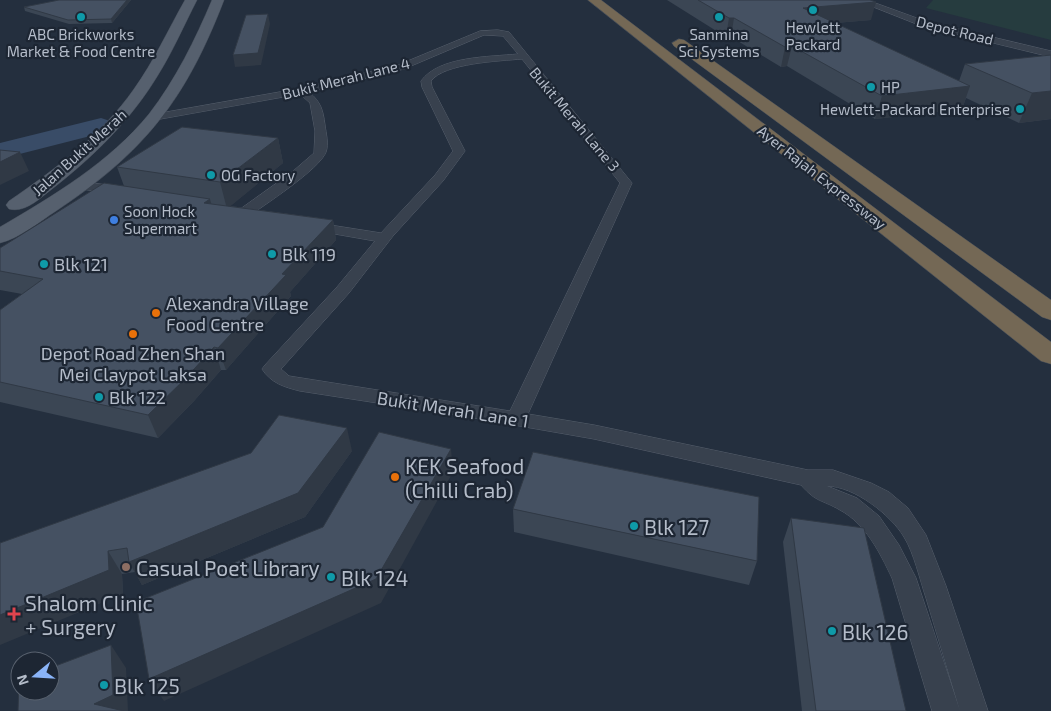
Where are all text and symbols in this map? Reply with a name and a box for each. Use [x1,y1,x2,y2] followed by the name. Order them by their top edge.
[807,4,819,16] marker: Hewlett Packard
[75,11,87,23] marker: ABC Brickworks Market & Food Centre
[713,11,725,23] marker: Sanmina Sci Systems
[915,12,995,48] street label: Depot Road
[786,18,840,53] place label: Hewlett Packard
[7,25,155,60] place label: ABC Brickworks Market & Food Centre
[678,25,760,60] place label: Sanmina Sci Systems
[280,53,412,103] street label: Bukit Merah Lane 4
[526,63,624,175] street label: Bukit Merah Lane 3
[881,78,900,96] place label: HP
[865,81,877,93] marker: HP
[820,100,1010,118] place label: Hewlett-Packard Enterprise
[1014,103,1026,115] marker: Hewlett-Packard Enterprise
[28,105,130,199] street label: Jalan Bukit Merah
[754,121,890,234] street label: Ayer Rajah Expressway
[221,166,295,184] place label: OG Factory
[205,169,217,181] marker: OG Factory
[124,202,197,237] place label: Soon Hock Supermart
[108,214,120,226] marker: Soon Hock Supermart
[282,243,336,265] place label: Blk 119
[266,248,278,260] marker: Blk 119
[54,253,108,275] place label: Blk 121
[38,258,50,270] marker: Blk 121
[166,292,309,335] place label: Alexandra Village Food Centre
[150,307,162,319] marker: Alexandra Village Food Centre
[127,328,139,340] marker: Depot Road Zhen Shan Mei Claypot Laksa
[41,342,225,385] place label: Depot Road Zhen Shan Mei Claypot Laksa
[109,386,166,408] place label: Blk 122
[376,386,530,432] street label: Bukit Merah Lane 1
[93,391,105,403] marker: Blk 122
[405,453,524,502] place label: KEK Seafood (Chilli Crab)
[389,471,401,483] marker: KEK Seafood (Chilli Crab)
[644,514,710,539] place label: Blk 127
[628,520,640,532] marker: Blk 127
[136,555,320,580] place label: Casual Poet Library
[120,561,132,573] marker: Casual Poet Library
[341,565,409,590] place label: Blk 124
[325,571,337,583] marker: Blk 124
[25,590,153,639] place label: Shalom Clinic + Surgery
[7,607,21,621] marker: Shalom Clinic + Surgery
[842,619,909,644] place label: Blk 126
[826,625,838,637] marker: Blk 126
[10,651,60,701] north arrow
[13,673,32,688] text: N
[114,673,180,698] place label: Blk 125
[98,679,110,691] marker: Blk 125

